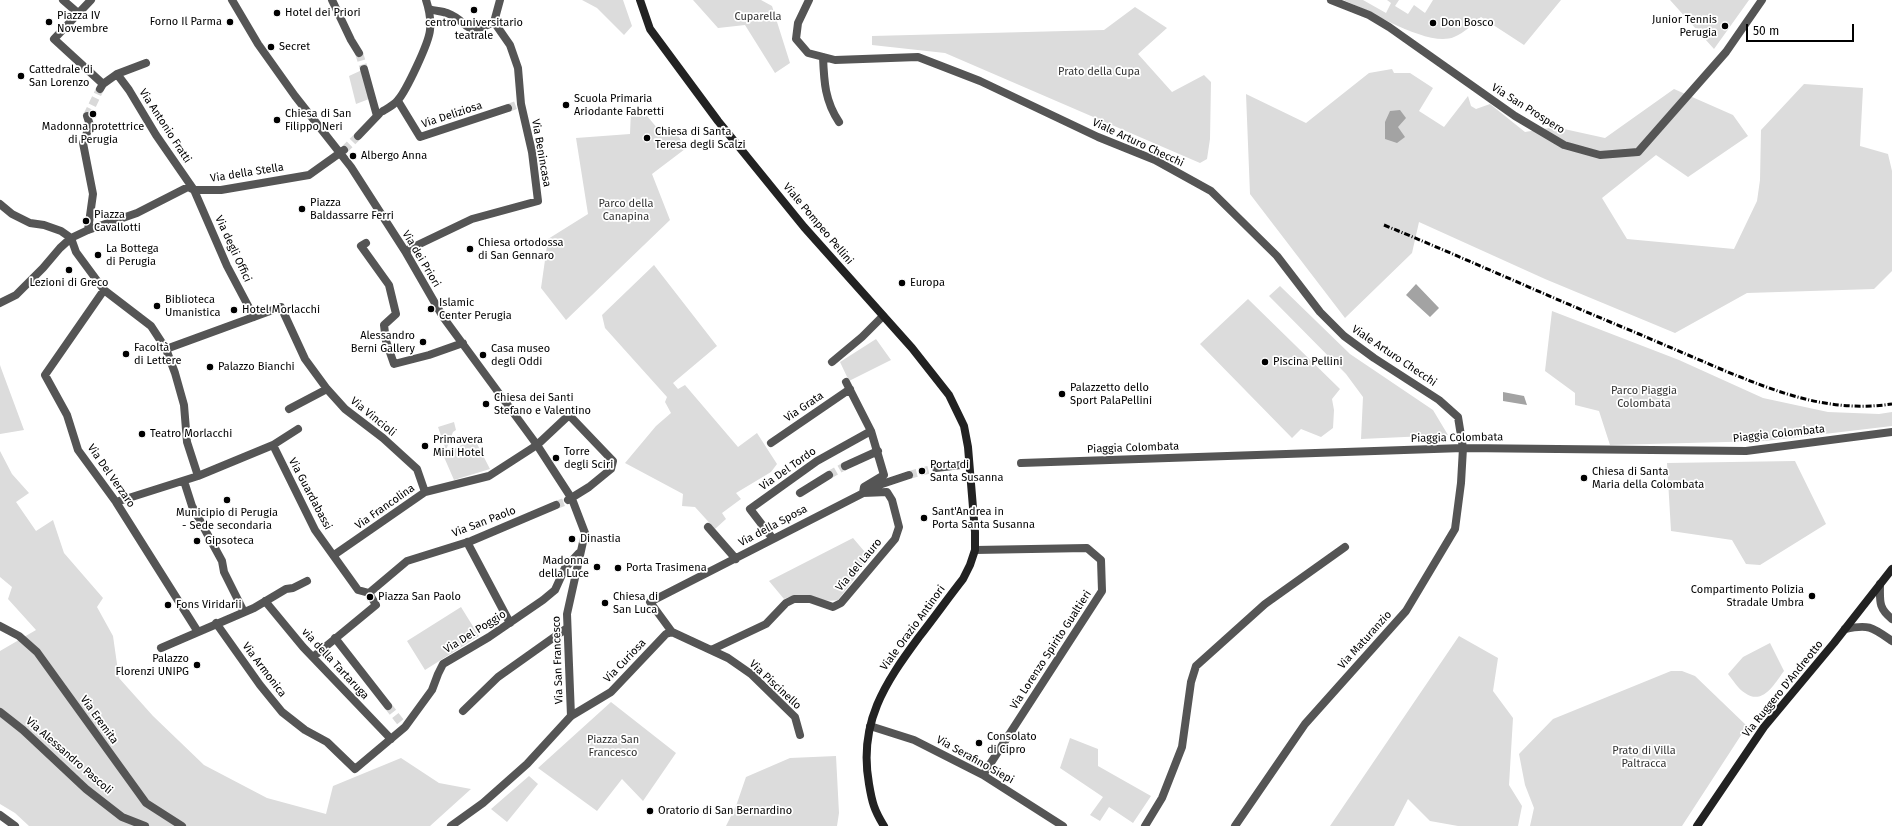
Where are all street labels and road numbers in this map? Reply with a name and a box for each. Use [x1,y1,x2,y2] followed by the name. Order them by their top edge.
[1489,81,1567,137] street label: Via San Prospero
[136,86,194,166] street label: Via Antonio Fratti
[420,99,484,131] street label: Via Deliziosa
[1090,116,1186,170] street label: Viale Arturo Checchi
[529,118,553,188] street label: Via Benincasa
[209,161,285,185] street label: Via della Stella
[780,181,856,267] street label: Viale Pompeo Pellini
[212,214,254,284] street label: Via degli Offici
[399,228,443,290] street label: Via dei Priori
[1349,323,1439,389] street label: Viale Arturo Checchi
[782,389,826,425] street label: Via Grata
[348,395,398,439] street label: Via Vincioli
[1732,423,1826,445] street label: Piaggia Colombata
[1411,431,1503,445] street label: Piaggia Colombata
[1087,440,1179,456] street label: Piaggia Colombata
[84,442,138,510] street label: Via Del Verzaro
[757,445,819,493] street label: Via Del Tordo
[286,456,334,532] street label: Via Guardabassi
[353,482,417,532] street label: Via Francolina
[736,502,810,550] street label: Via della Sposa
[450,504,518,540] street label: Via San Paolo
[833,536,885,594] street label: Via del Lauro
[878,583,948,673] street label: Viale Orazio Antinori
[1008,588,1094,712] street label: Via Lorenzo Spirito Gualtieri
[441,608,509,656] street label: Via Del Poggio
[1335,608,1395,672] street label: Via Maturanzio
[550,616,566,704] street label: Via San Francesco
[299,626,371,702] street label: via della Tartaruga
[601,637,649,685] street label: Via Curiosa
[1740,638,1826,740] street label: Via Ruggero D'Andreotto
[239,640,289,700] street label: Via Armonica
[746,658,804,712] street label: Via Piscinello
[77,693,121,747] street label: Via Eremita
[23,715,115,797] street label: Via Alessandro Pascoli
[934,733,1016,787] street label: Via Serafino Siepi

